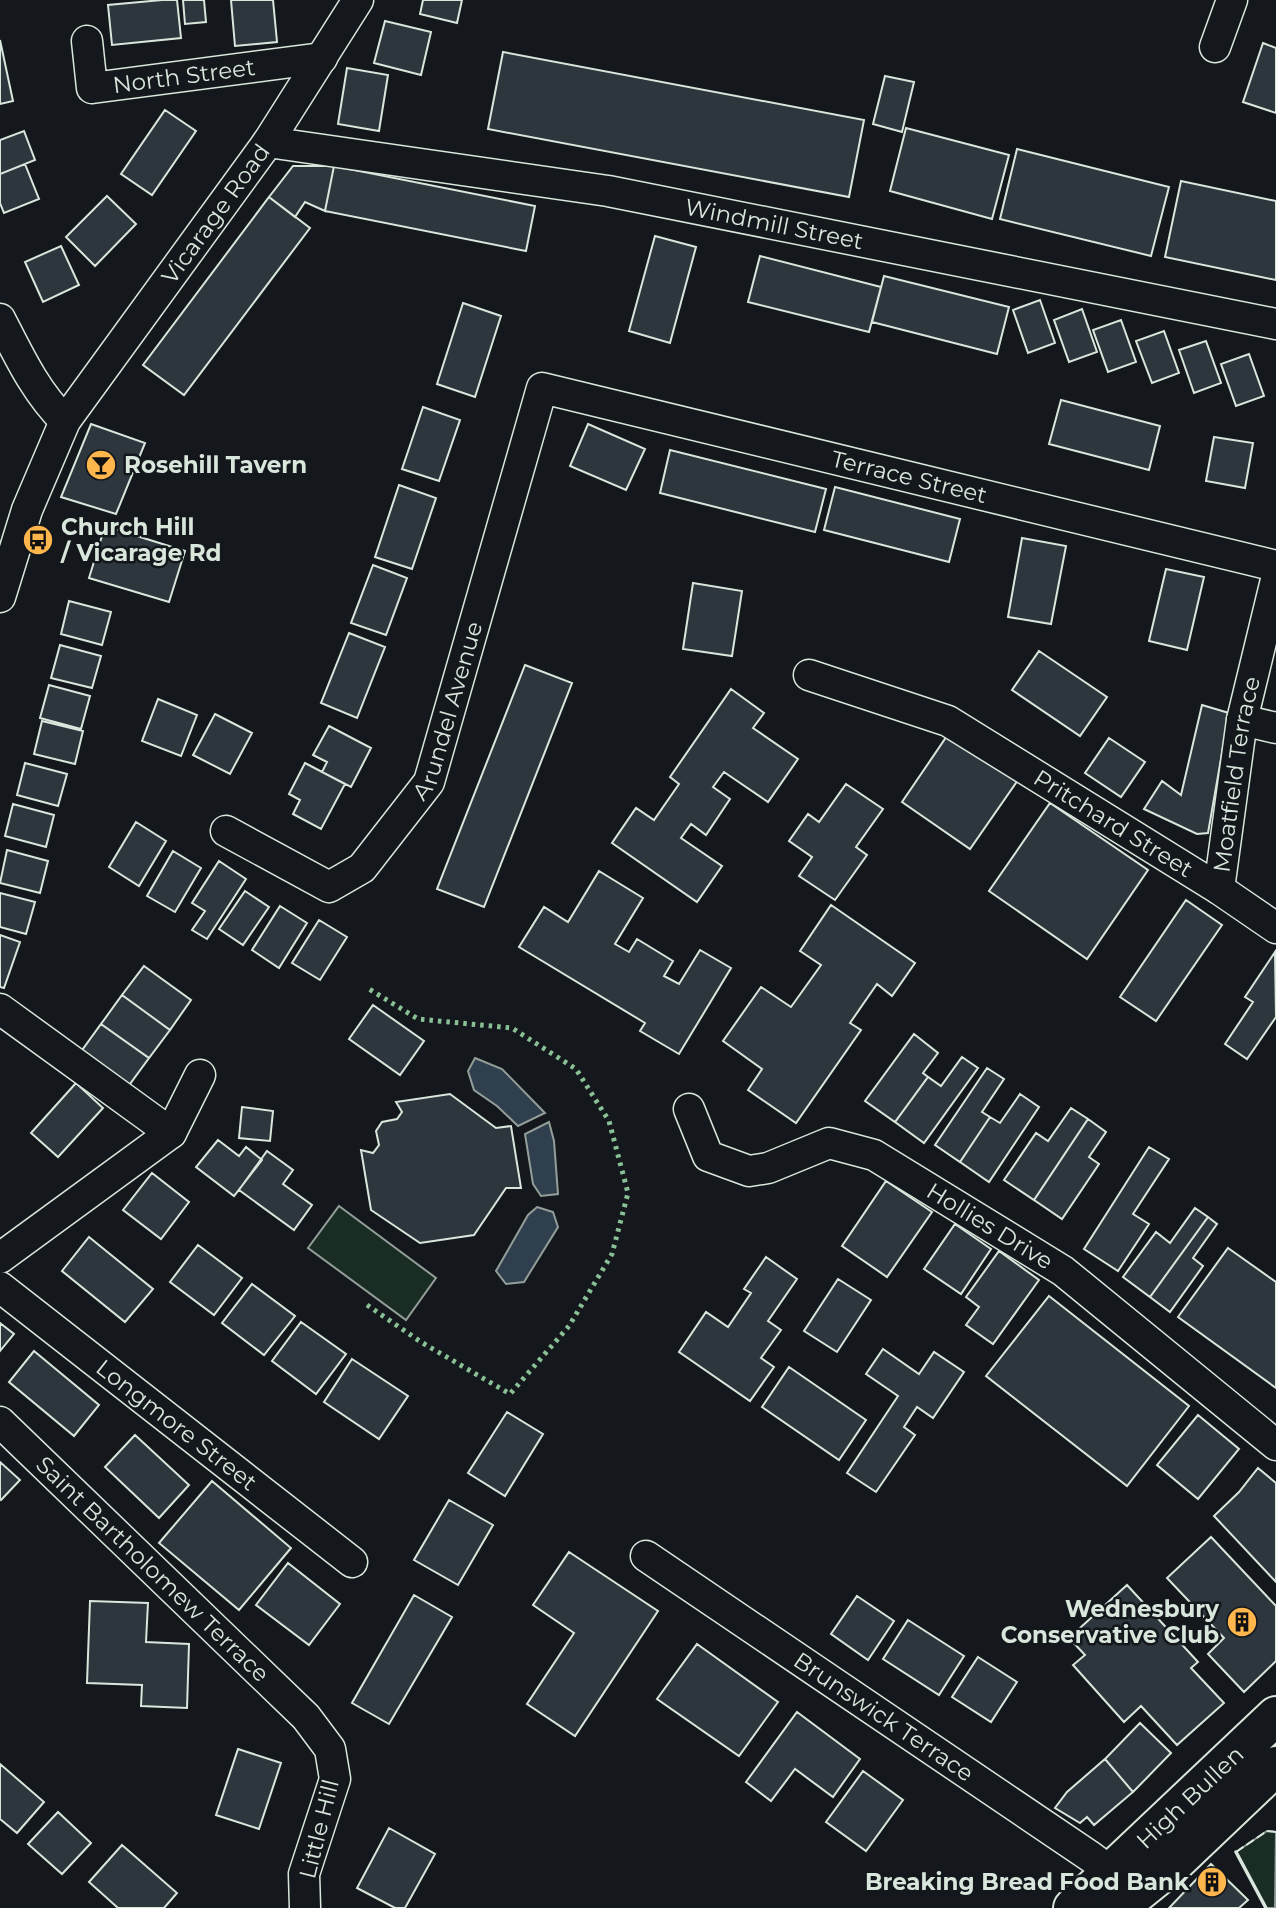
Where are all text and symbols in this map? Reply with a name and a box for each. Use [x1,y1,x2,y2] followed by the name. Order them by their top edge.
[111,53,257,99] street label: North Street
[156,138,276,289] street label: Vicarage Road
[683,193,866,256] street label: Windmill Street
[829,445,990,509] street label: Terrace Street
[84,448,118,482] bar icon: Rosehill Tavern
[124,451,307,479] place label: Rosehill Tavern
[60,513,222,567] place label: Church Hill / Vicarage Rd
[21,523,55,557] bus stop icon: Church Hill / Vicarage Rd
[406,618,488,806] street label: Arundel Avenue
[1207,673,1266,874] street label: Moatfield Terrace
[1029,764,1198,883] street label: Pritchard Street
[922,1177,1058,1275] street label: Hollies Drive
[91,1353,263,1496] street label: Longmore Street
[30,1450,275,1688] street label: Saint Bartholomew Terrace
[1001,1595,1219,1649] place label: Wednesbury Conservative Club
[1225,1605,1259,1639] building icon: Wednesbury Conservative Club
[788,1646,979,1788] street label: Brunswick Terrace
[1131,1740,1249,1855] street label: High Bullen
[293,1776,345,1882] street label: Little Hill
[1195,1865,1229,1899] building icon: Breaking Bread Food Bank
[865,1868,1190,1896] place label: Breaking Bread Food Bank

